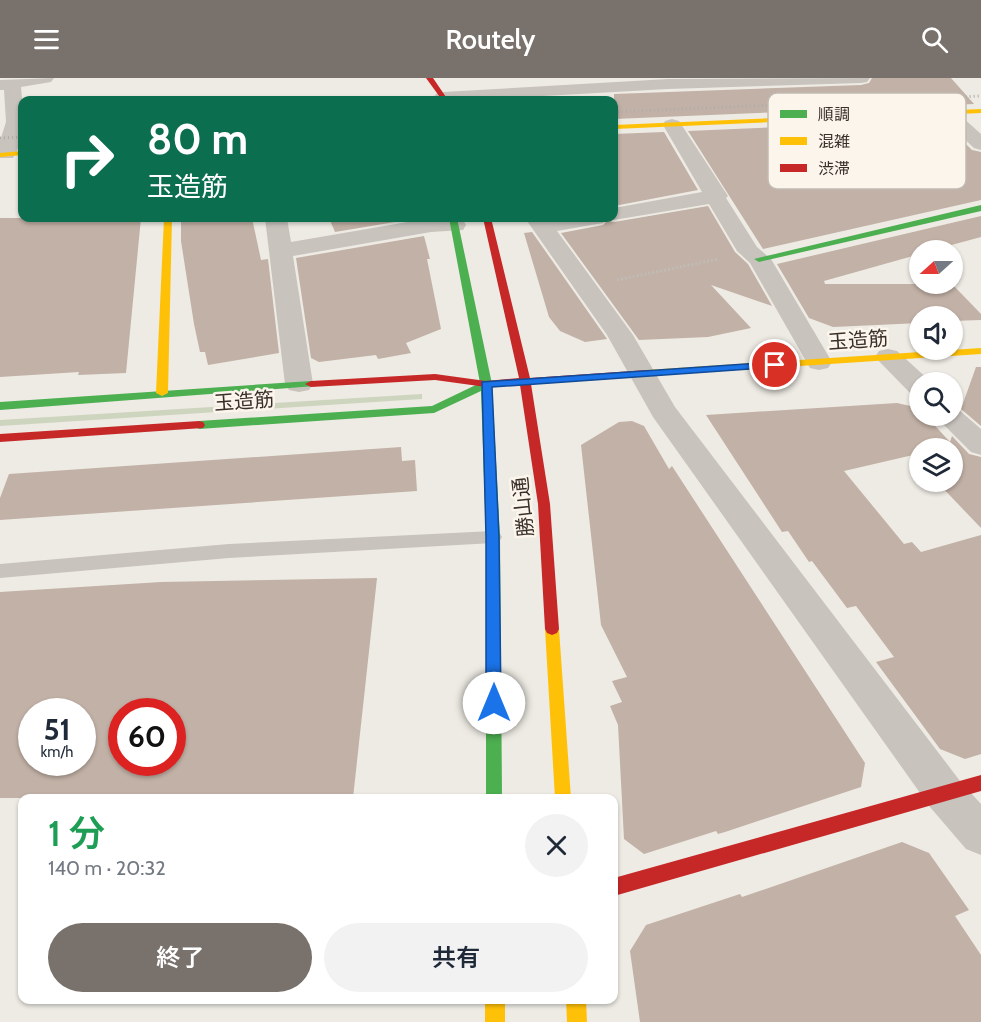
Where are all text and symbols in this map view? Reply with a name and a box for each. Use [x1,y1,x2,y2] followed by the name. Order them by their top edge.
[30,23,63,56] icon: menu
[446,23,535,56] text: Routely
[918,23,951,56] icon: search
[768,93,966,189] legend
[818,105,850,124] text: 順調
[147,113,248,165] text: 80 m
[48,120,126,198] icon: right
[818,132,850,151] text: 混雑
[818,159,850,178] text: 渋滞
[147,170,228,203] text: 玉造筋
[909,240,963,294] north arrow
[909,240,963,492] map controls
[909,306,963,360] button: sound
[827,326,889,354] street label: 玉造筋
[749,339,800,390] pin
[758,348,791,381] icon: arrive
[909,372,963,426] button: search
[213,387,275,415] street label: 玉造筋
[909,438,963,492] button: layers
[508,476,538,538] street label: 勝山通
[462,671,526,735] position arrow
[108,698,186,776] speed limit sign: 60
[43,711,71,748] text: 51
[41,743,73,761] text: km/h
[48,811,105,855] text: 1 分
[525,814,588,877] button: close
[48,856,166,880] text: 140 m · 20:32
[48,923,312,992] button: 終了
[324,923,588,992] button: 共有

